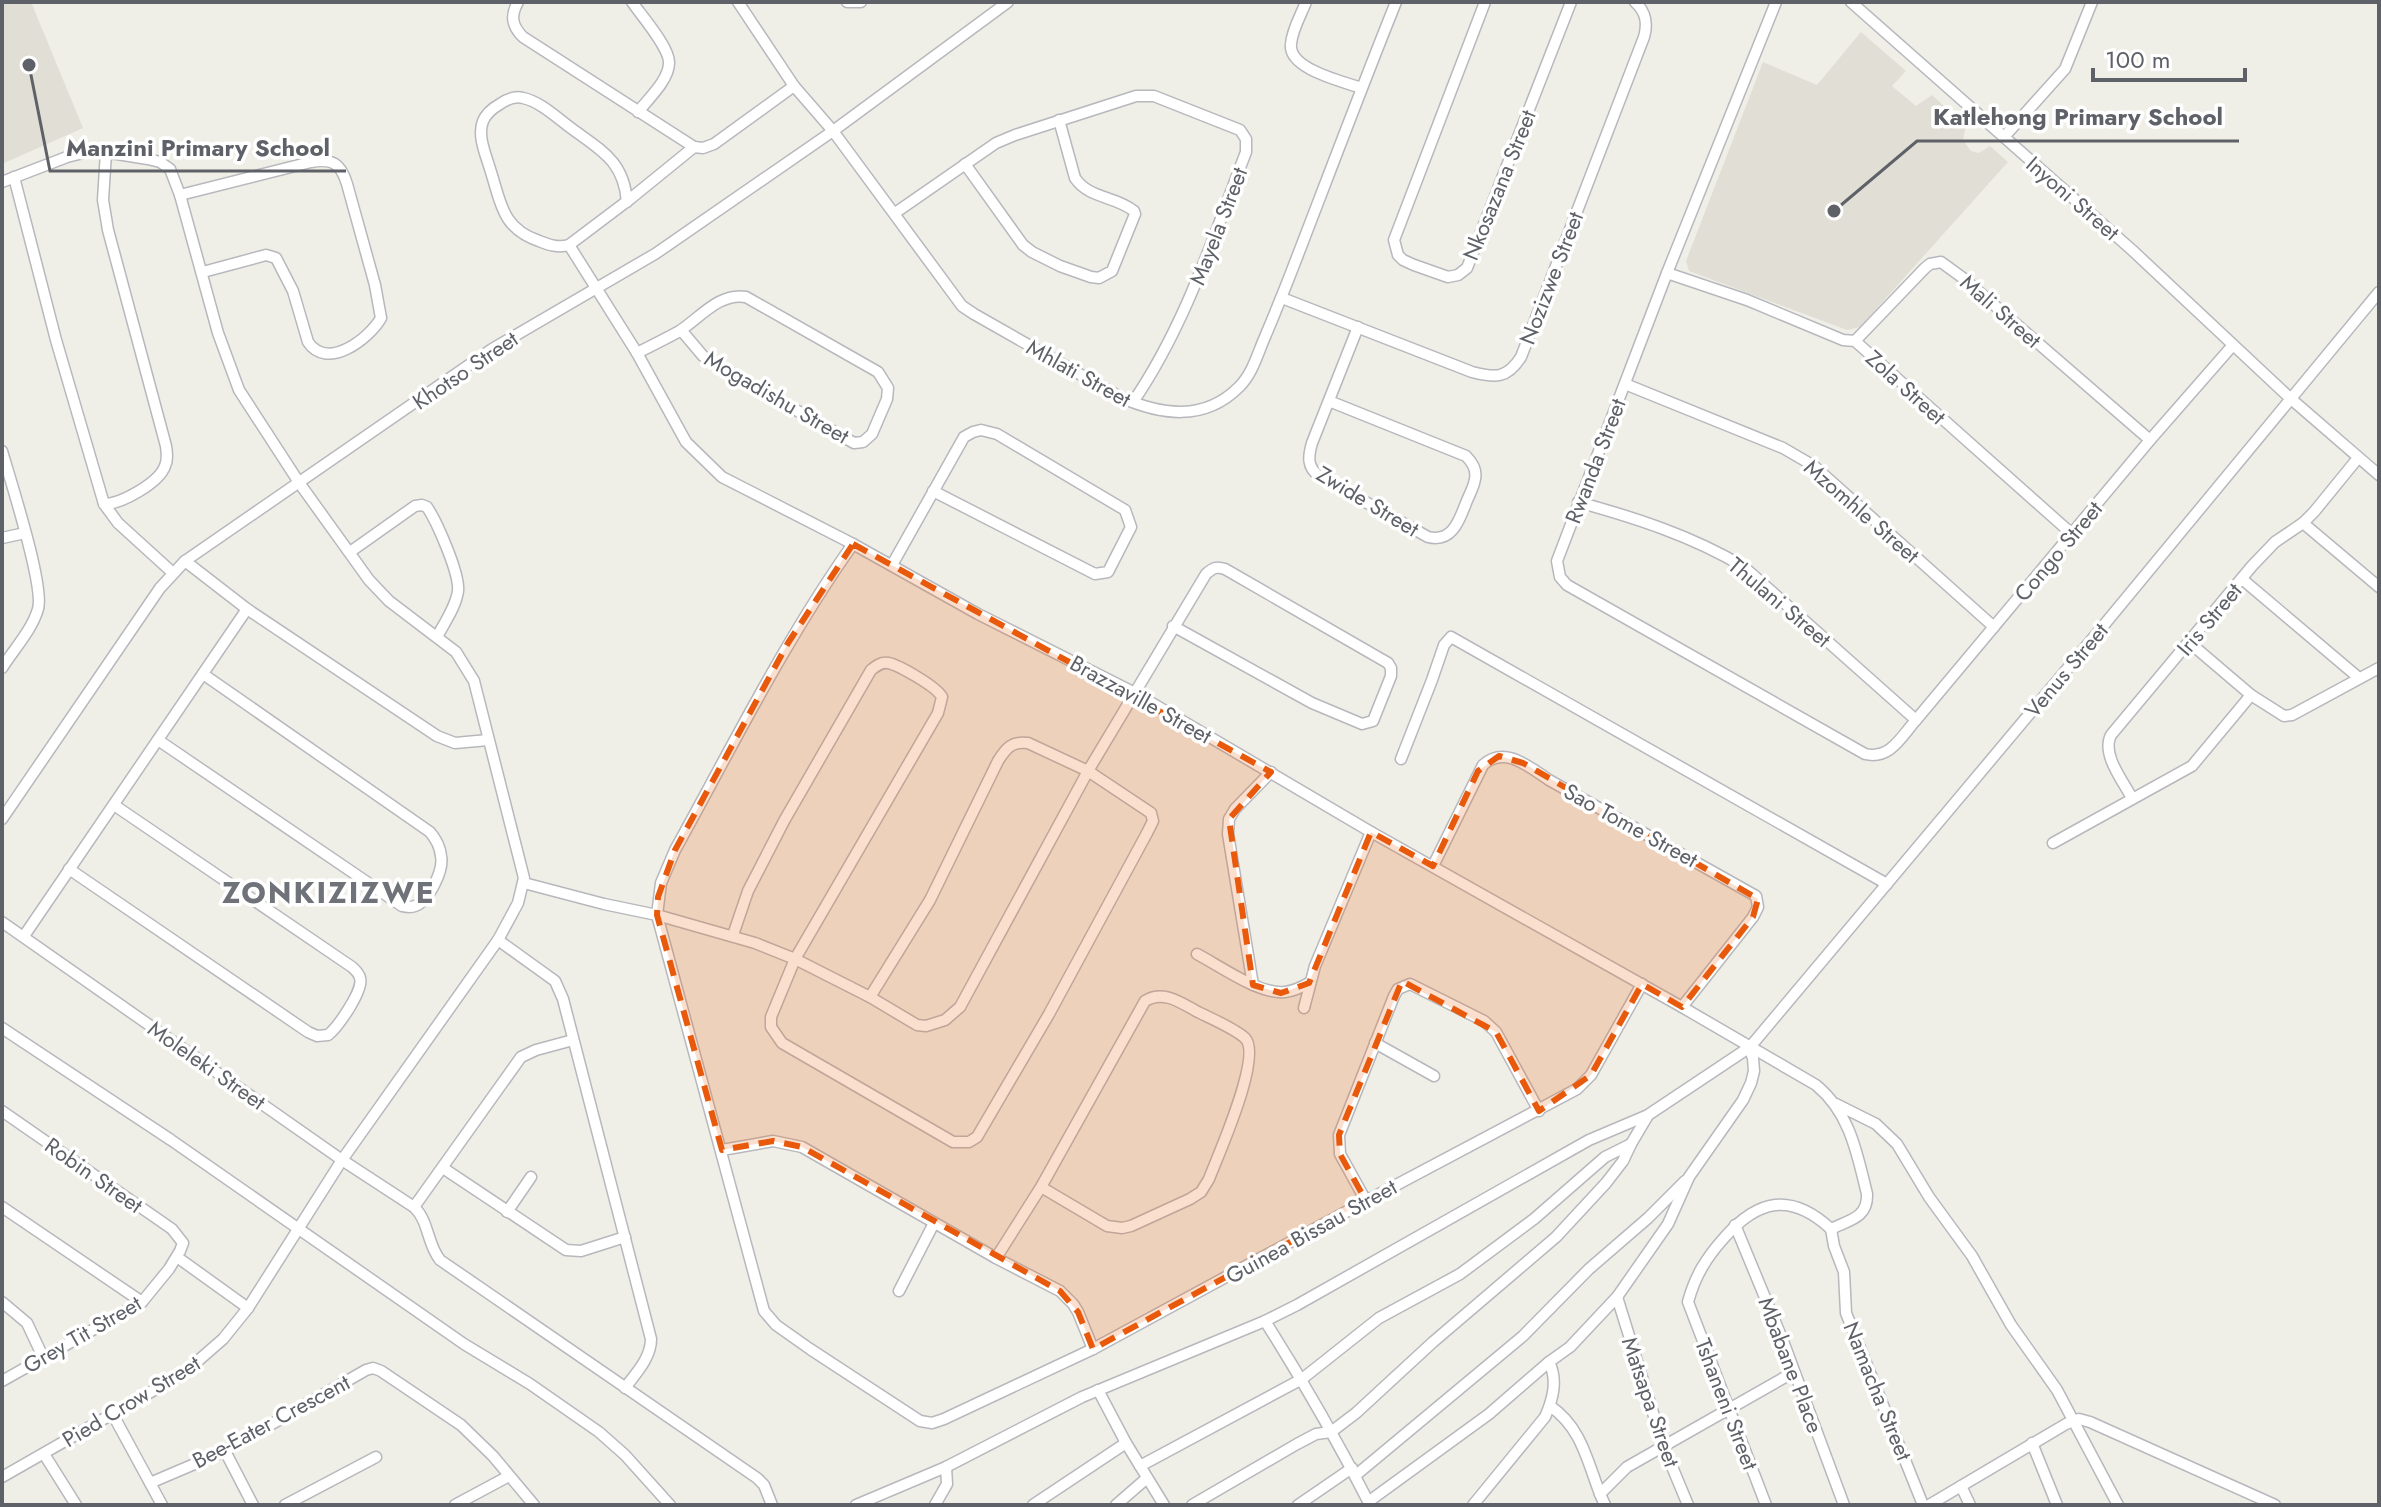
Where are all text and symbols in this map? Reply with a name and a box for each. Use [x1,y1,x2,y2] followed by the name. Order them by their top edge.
[2093,32,2245,82] scale bar
[2105,42,2171,77] text: 100 m
[1917,93,2239,141] callout: Katlehong Primary School
[1933,99,2223,134] text: Katlehong Primary School
[1454,104,1544,265] street label: Nkosazana Street
[50,123,346,171] callout: Manzini Primary School
[66,130,330,165] text: Manzini Primary School
[2019,148,2127,248] street label: Inyoni Street
[1181,162,1255,289] street label: Mayela Street
[1511,206,1591,349] street label: Nozizwe Street
[1953,267,2049,356] street label: Mali Street
[406,322,525,417] street label: Khotso Street
[1021,331,1138,415] street label: Mhlati Street
[1859,342,1954,432] street label: Zola Street
[699,343,856,452] street label: Mogadishu Street
[1556,393,1634,528] street label: Rwanda Street
[1797,452,1927,571] street label: Mzomhle Street
[1311,458,1426,545] street label: Zwide Street
[2006,493,2110,608] street label: Congo Street
[1722,549,1839,655] street label: Thulani Street
[2169,575,2250,662] street label: Iris Street
[2017,615,2116,724] street label: Venus Street
[1064,647,1218,752] street label: Brazzaville Street
[1558,775,1704,875] street label: Sao Tome Street
[222,871,436,914] district label: ZONKIZIZWE
[142,1013,273,1118] street label: Moleleki Street
[38,1129,150,1221] street label: Robin Street
[1220,1170,1403,1291] street label: Guinea Bissau Street
[17,1287,148,1381] street label: Grey Tit Street
[1750,1292,1832,1438] street label: Mbabane Place
[1836,1317,1921,1466] street label: Namacha Street
[1614,1333,1688,1472] street label: Matsapa Street
[1687,1334,1767,1475] street label: Tshaneni Street
[56,1347,207,1455] street label: Pied Crow Street
[187,1366,356,1476] street label: Bee-Eater Crescent

